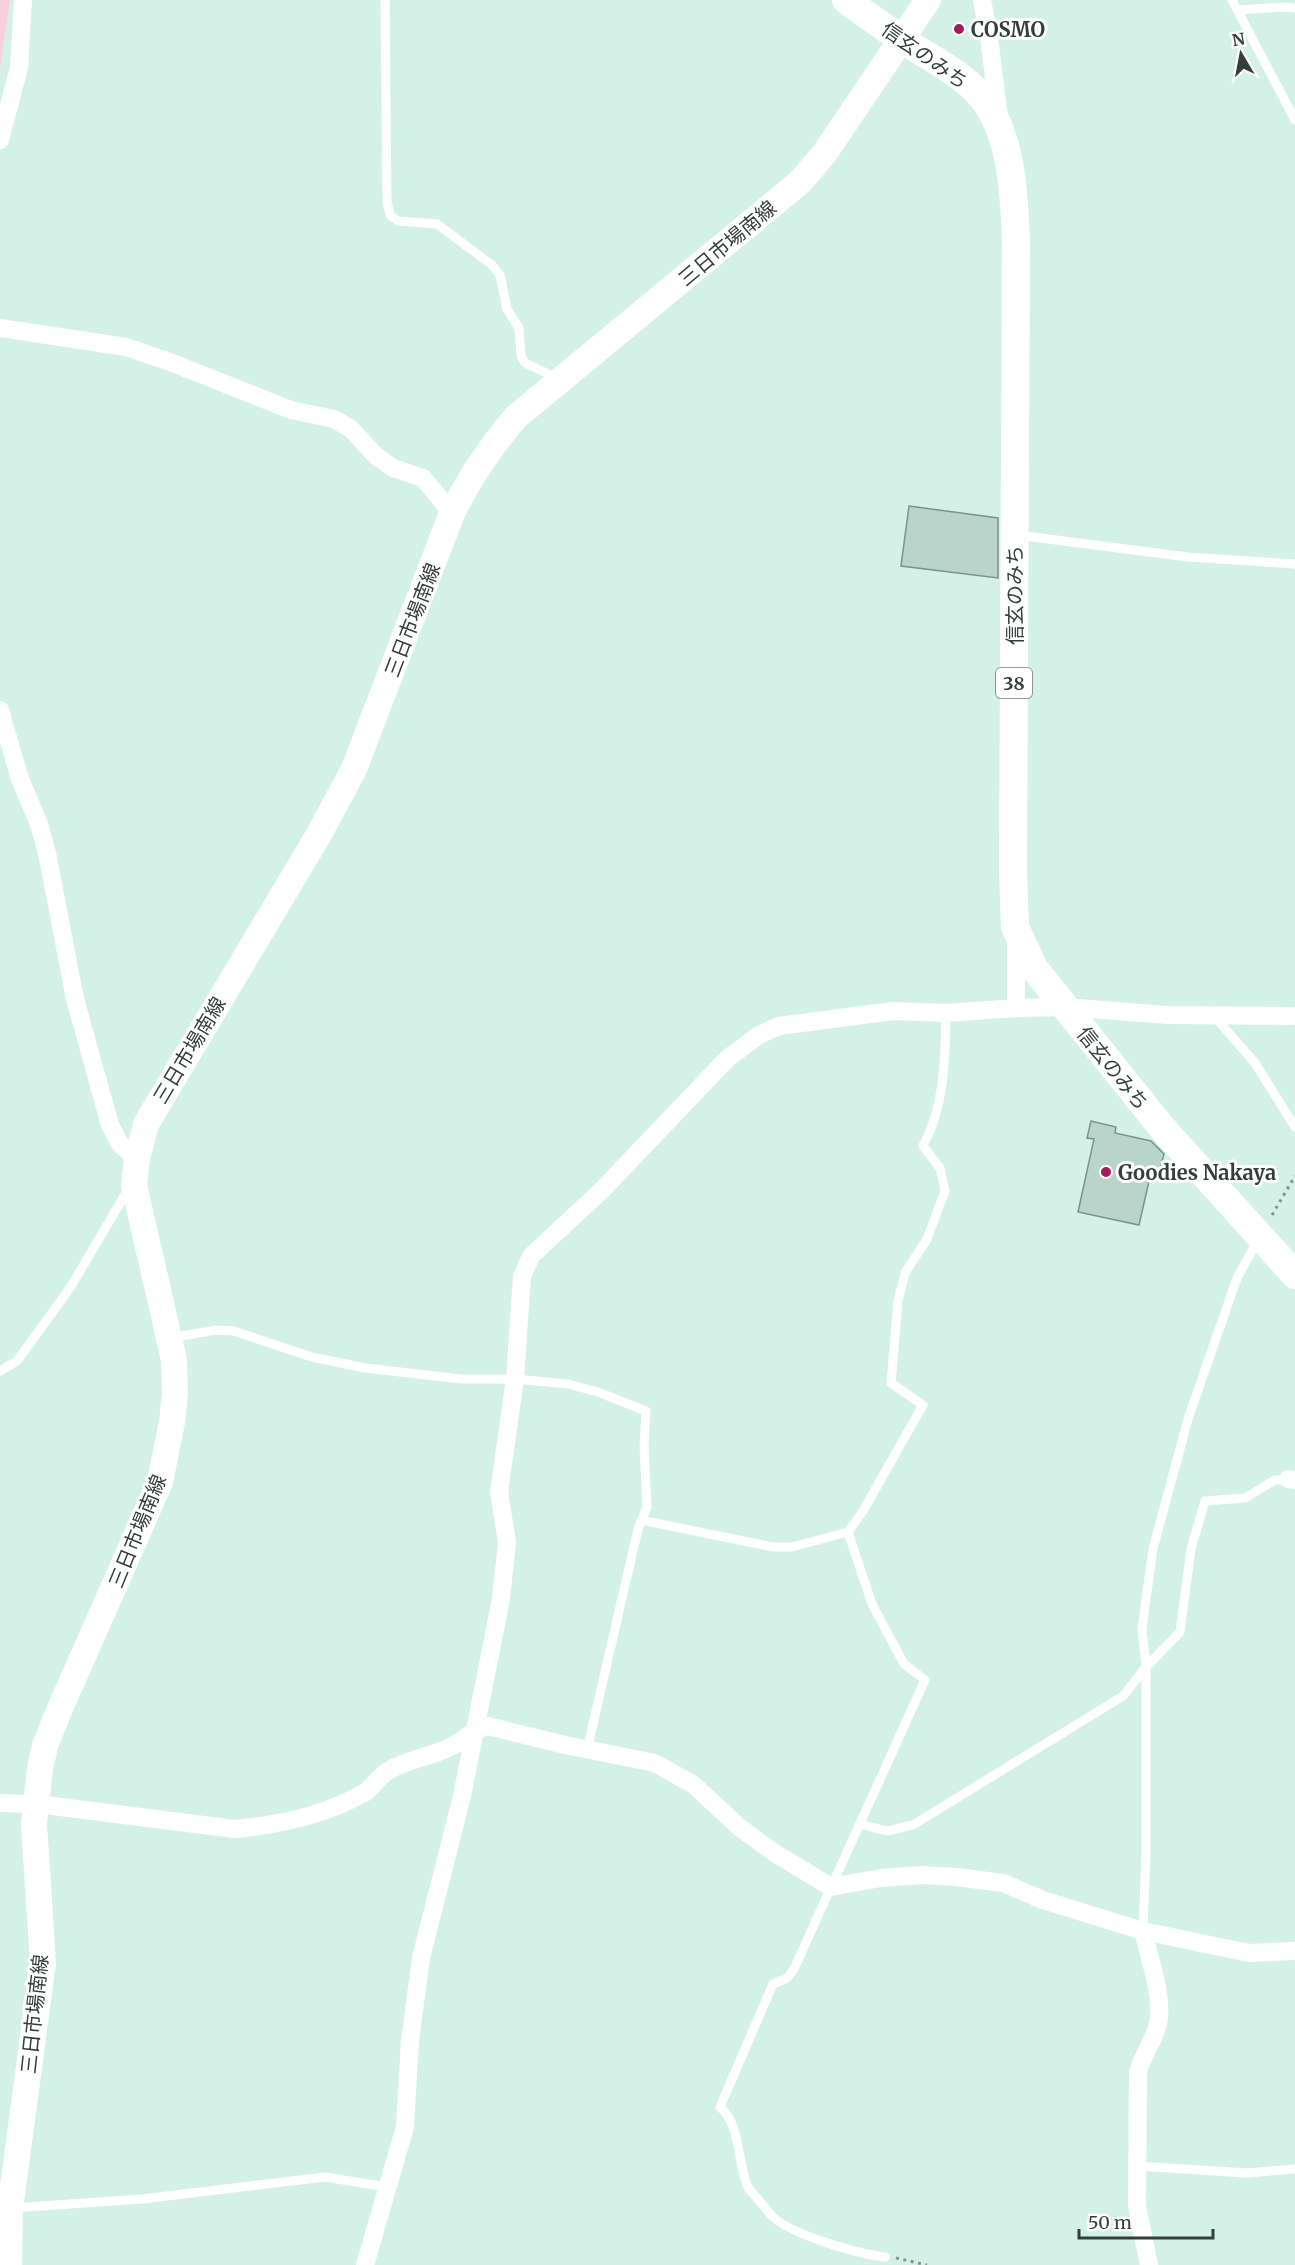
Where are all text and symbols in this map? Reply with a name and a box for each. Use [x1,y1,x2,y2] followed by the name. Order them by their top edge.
[877,16,973,94] street label: 信玄のみち
[971,17,1045,42] place label: COSMO
[952,22,966,36] marker: COSMO
[1211,24,1271,84] north arrow
[1230,28,1247,50] text: N
[673,195,781,291] street label: 三日市場南線
[1002,545,1027,645] street label: 信玄のみち
[379,560,445,680] street label: 三日市場南線
[996,668,1032,698] road number: 38
[147,992,231,1108] street label: 三日市場南線
[1072,1021,1154,1115] street label: 信玄のみち
[1118,1160,1276,1185] place label: Goodies Nakaya
[1099,1165,1113,1179] marker: Goodies Nakaya
[103,1471,171,1591] street label: 三日市場南線
[15,1953,53,2075] street label: 三日市場南線
[1079,2202,1212,2240] scale bar
[1088,2211,1132,2234] text: 50 m

